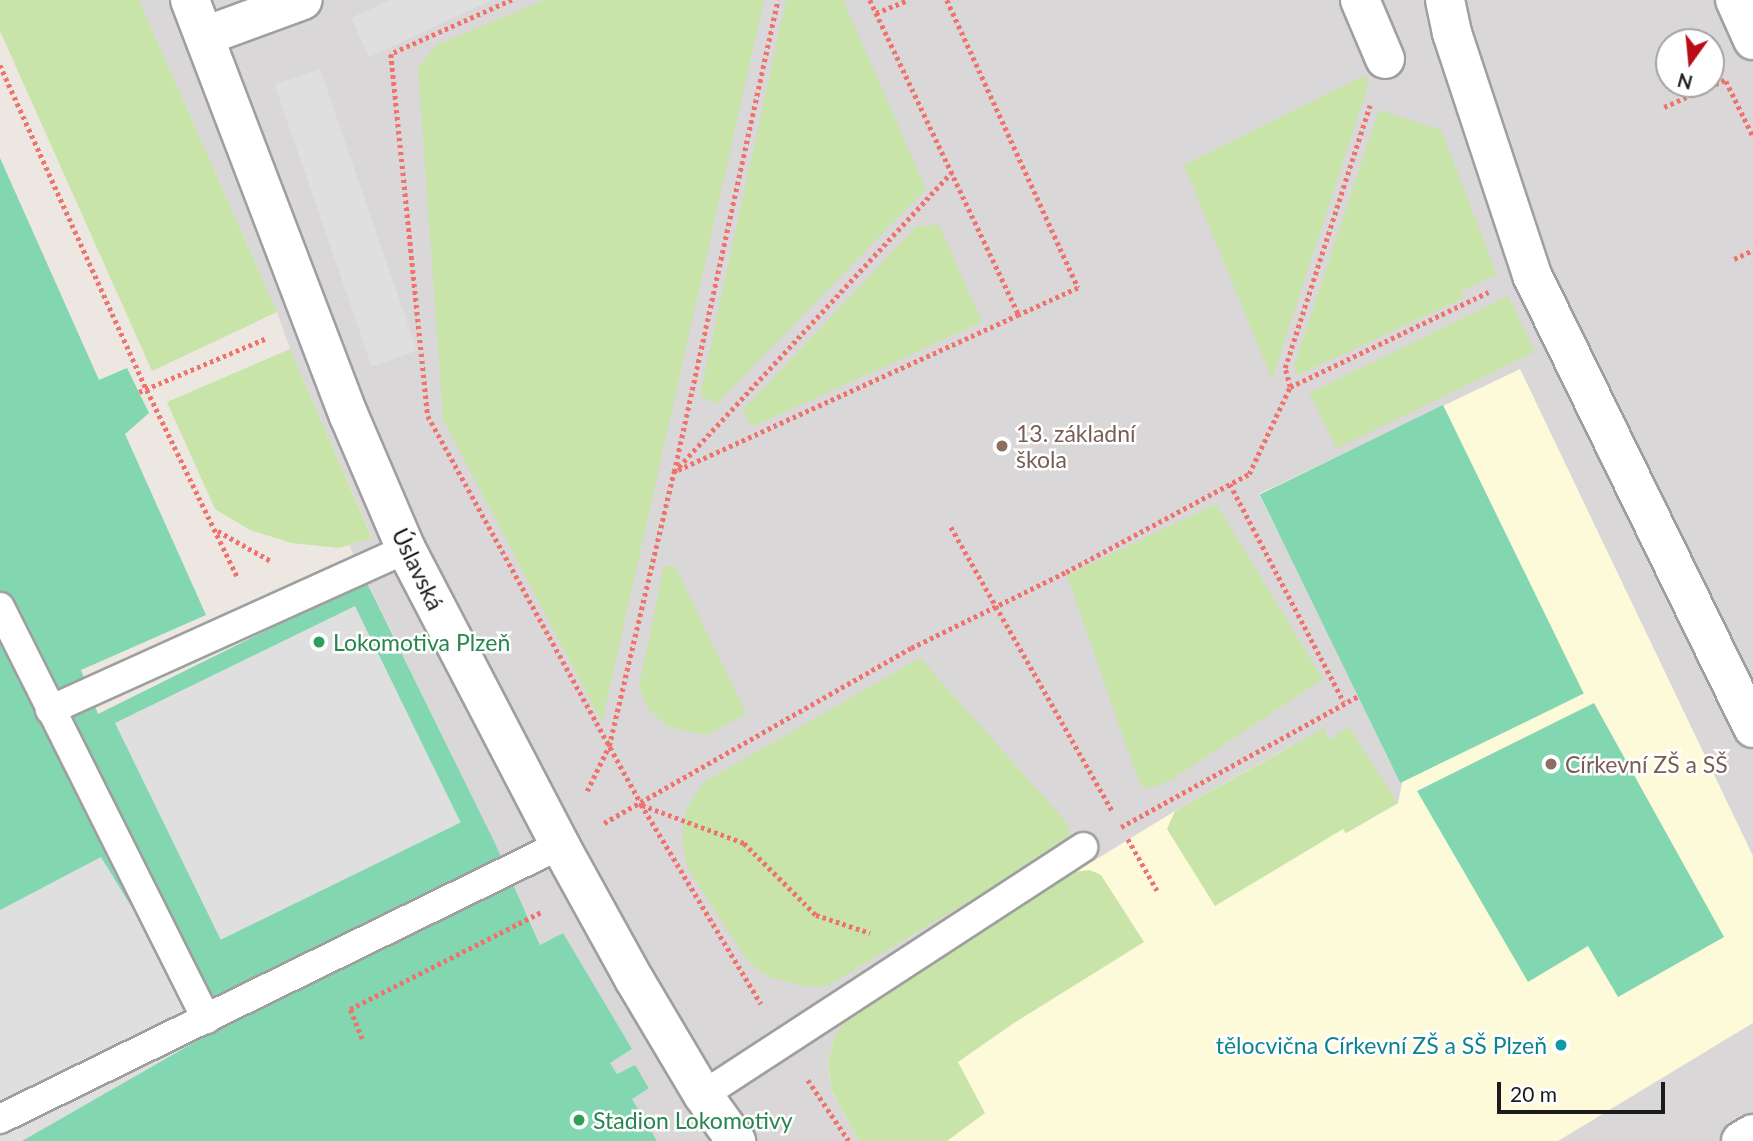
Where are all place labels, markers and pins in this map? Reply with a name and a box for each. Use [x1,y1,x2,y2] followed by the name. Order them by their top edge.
[1016,419,1136,473] place label: 13. základní škola
[994,438,1010,454] marker: 13. základní škola
[333,628,510,656] place label: Lokomotiva Plzeň
[311,634,327,650] marker: Lokomotiva Plzeň
[1565,750,1728,778] place label: Církevní ZŠ a SŠ
[1543,756,1559,772] marker: Církevní ZŠ a SŠ
[1216,1031,1547,1059] place label: tělocvična Církevní ZŠ a SŠ Plzeň
[1553,1037,1569,1053] marker: tělocvična Církevní ZŠ a SŠ Plzeň
[593,1106,793,1134] place label: Stadion Lokomotivy
[571,1112,587,1128] marker: Stadion Lokomotivy

